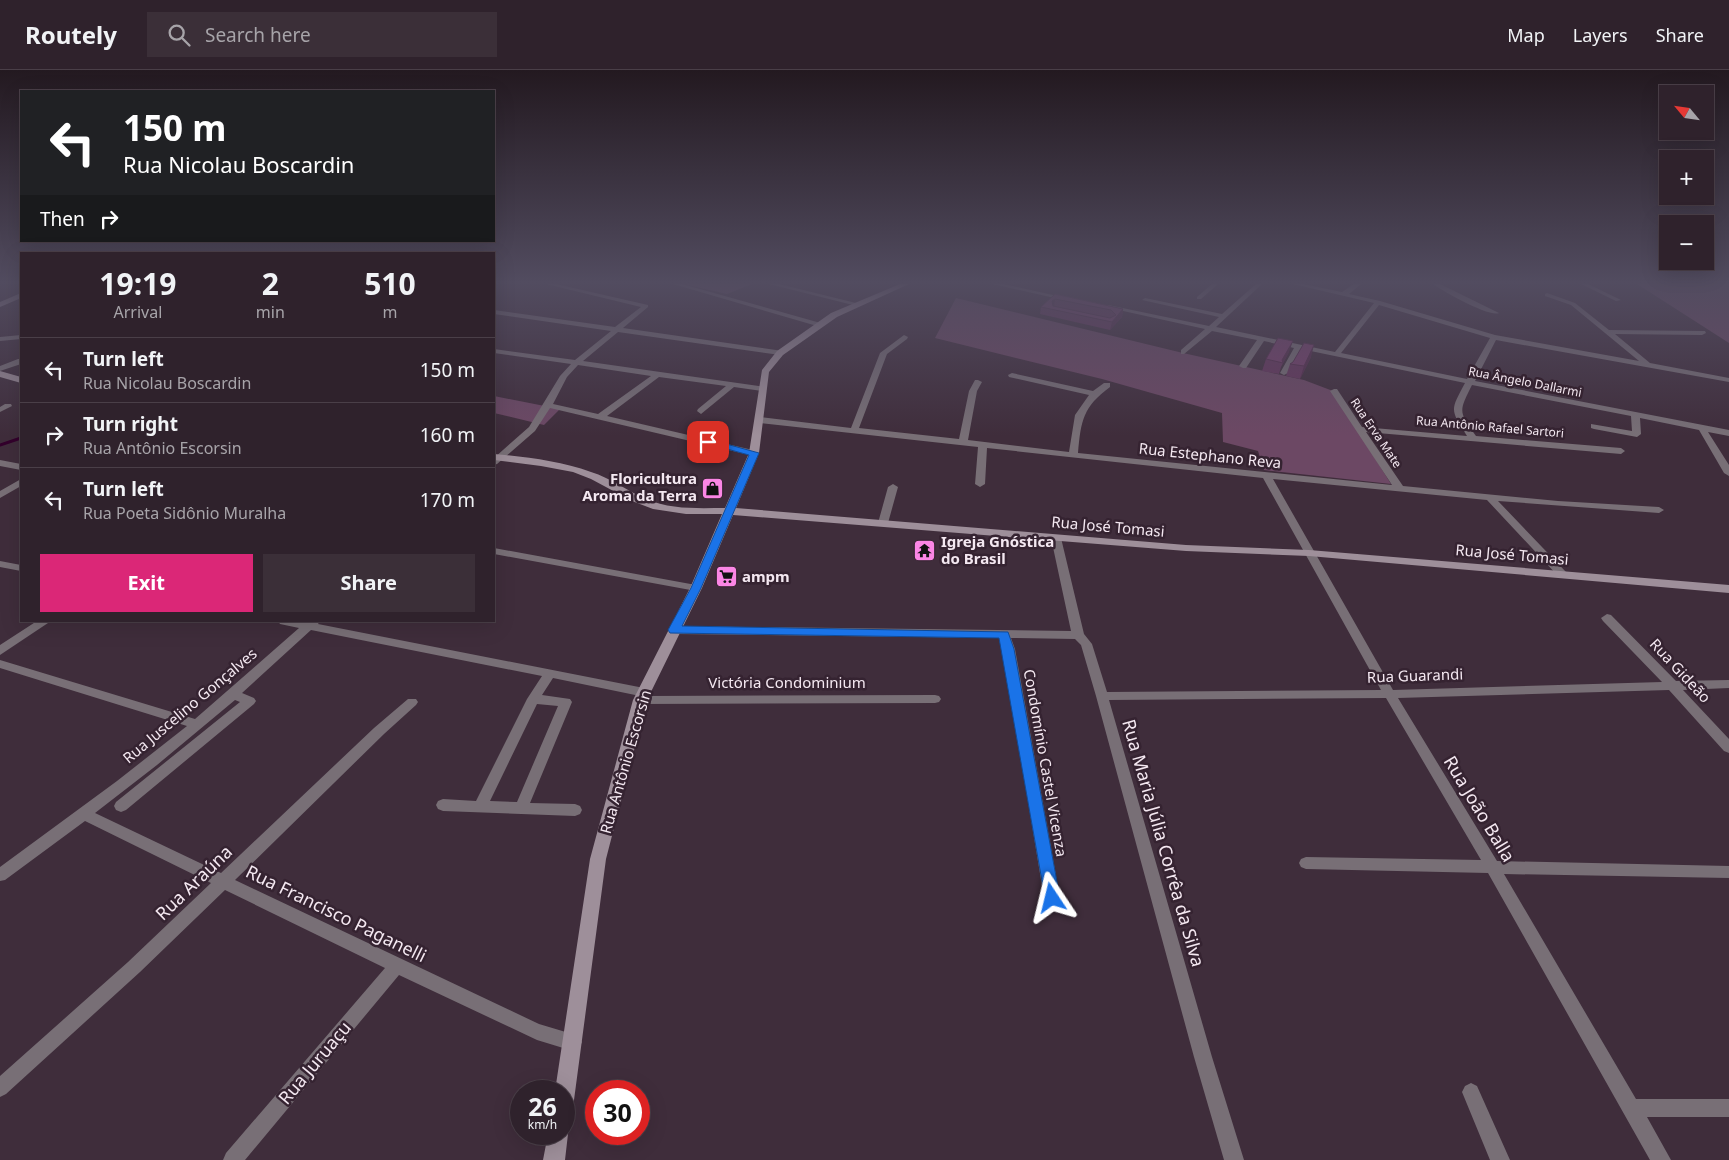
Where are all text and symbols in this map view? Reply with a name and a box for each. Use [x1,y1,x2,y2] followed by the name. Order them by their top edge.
[147,12,497,57] search box
[25,18,117,51] text: Routely
[165,21,193,49] icon: search
[205,22,311,48] text: Search here
[1507,23,1545,47] text: Map
[1573,23,1628,47] text: Layers
[1656,23,1704,47] text: Share
[1659,85,1714,140] north arrow
[1659,85,1714,270] map controls
[123,104,226,151] text: 150 m
[40,110,105,175] icon: left
[123,149,354,179] text: Rua Nicolau Boscardin
[1659,150,1714,205] button: +
[95,205,123,233] icon: right
[40,206,85,232] text: Then
[1659,215,1714,270] button: −
[99,263,176,304] text: 19:19
[262,263,279,304] text: 2
[364,263,416,304] text: 510
[113,301,162,323] text: Arrival
[256,301,285,323] text: min
[382,301,397,323] text: m
[83,346,164,372] text: Turn left
[40,356,68,384] icon: left
[420,357,475,383] text: 150 m
[1467,362,1583,401] street label: Rua Ângelo Dallarmi
[83,372,251,394] text: Rua Nicolau Boscardin
[1347,394,1406,471] street label: Rua Erva Mate
[83,411,178,437] text: Turn right
[1415,412,1565,441] street label: Rua Antônio Rafael Sartori
[40,421,68,449] icon: right
[687,421,729,463] pin
[420,422,475,448] text: 160 m
[694,428,722,456] icon: arrive
[83,437,242,459] text: Rua Antônio Escorsin
[1138,438,1282,472] street label: Rua Estephano Reva
[582,468,697,505] place label: Floricultura Aroma da Terra
[83,476,164,502] text: Turn left
[701,476,725,500] shop icon: Floricultura Aroma da Terra
[40,486,68,514] icon: left
[420,487,475,513] text: 170 m
[83,502,286,524] text: Rua Poeta Sidônio Muralha
[1051,511,1165,541] street label: Rua José Tomasi
[941,531,1054,568] place label: Igreja Gnóstica do Brasil
[913,539,937,563] temple icon: Igreja Gnóstica do Brasil
[1455,539,1569,569] street label: Rua José Tomasi
[40,554,253,612] button: Exit
[263,554,475,612] button: Share
[714,565,738,589] supermarket icon: ampm
[742,566,790,586] place label: ampm
[1646,634,1716,707] street label: Rua Gideão
[118,643,261,767] street label: Rua Juscelino Gonçalves
[1367,663,1463,687] street label: Rua Guarandi
[1020,667,1072,858] street label: Condomínio Castel Vicenza
[708,672,866,692] street label: Victória Condominium
[595,687,655,836] street label: Rua Antônio Escorsin
[1117,716,1211,969] street label: Rua Maria Júlia Corrêa da Silva
[1439,751,1521,866] street label: Rua João Balla
[150,840,237,925] street label: Rua Araúna
[242,859,431,967] street label: Rua Francisco Paganelli
[1025,871,1077,923] position arrow
[272,1016,356,1109] street label: Rua Juruaçu
[585,1080,650,1145] speed limit sign: 30
[528,1089,557,1123] text: 26
[528,1116,557,1133] text: km/h

